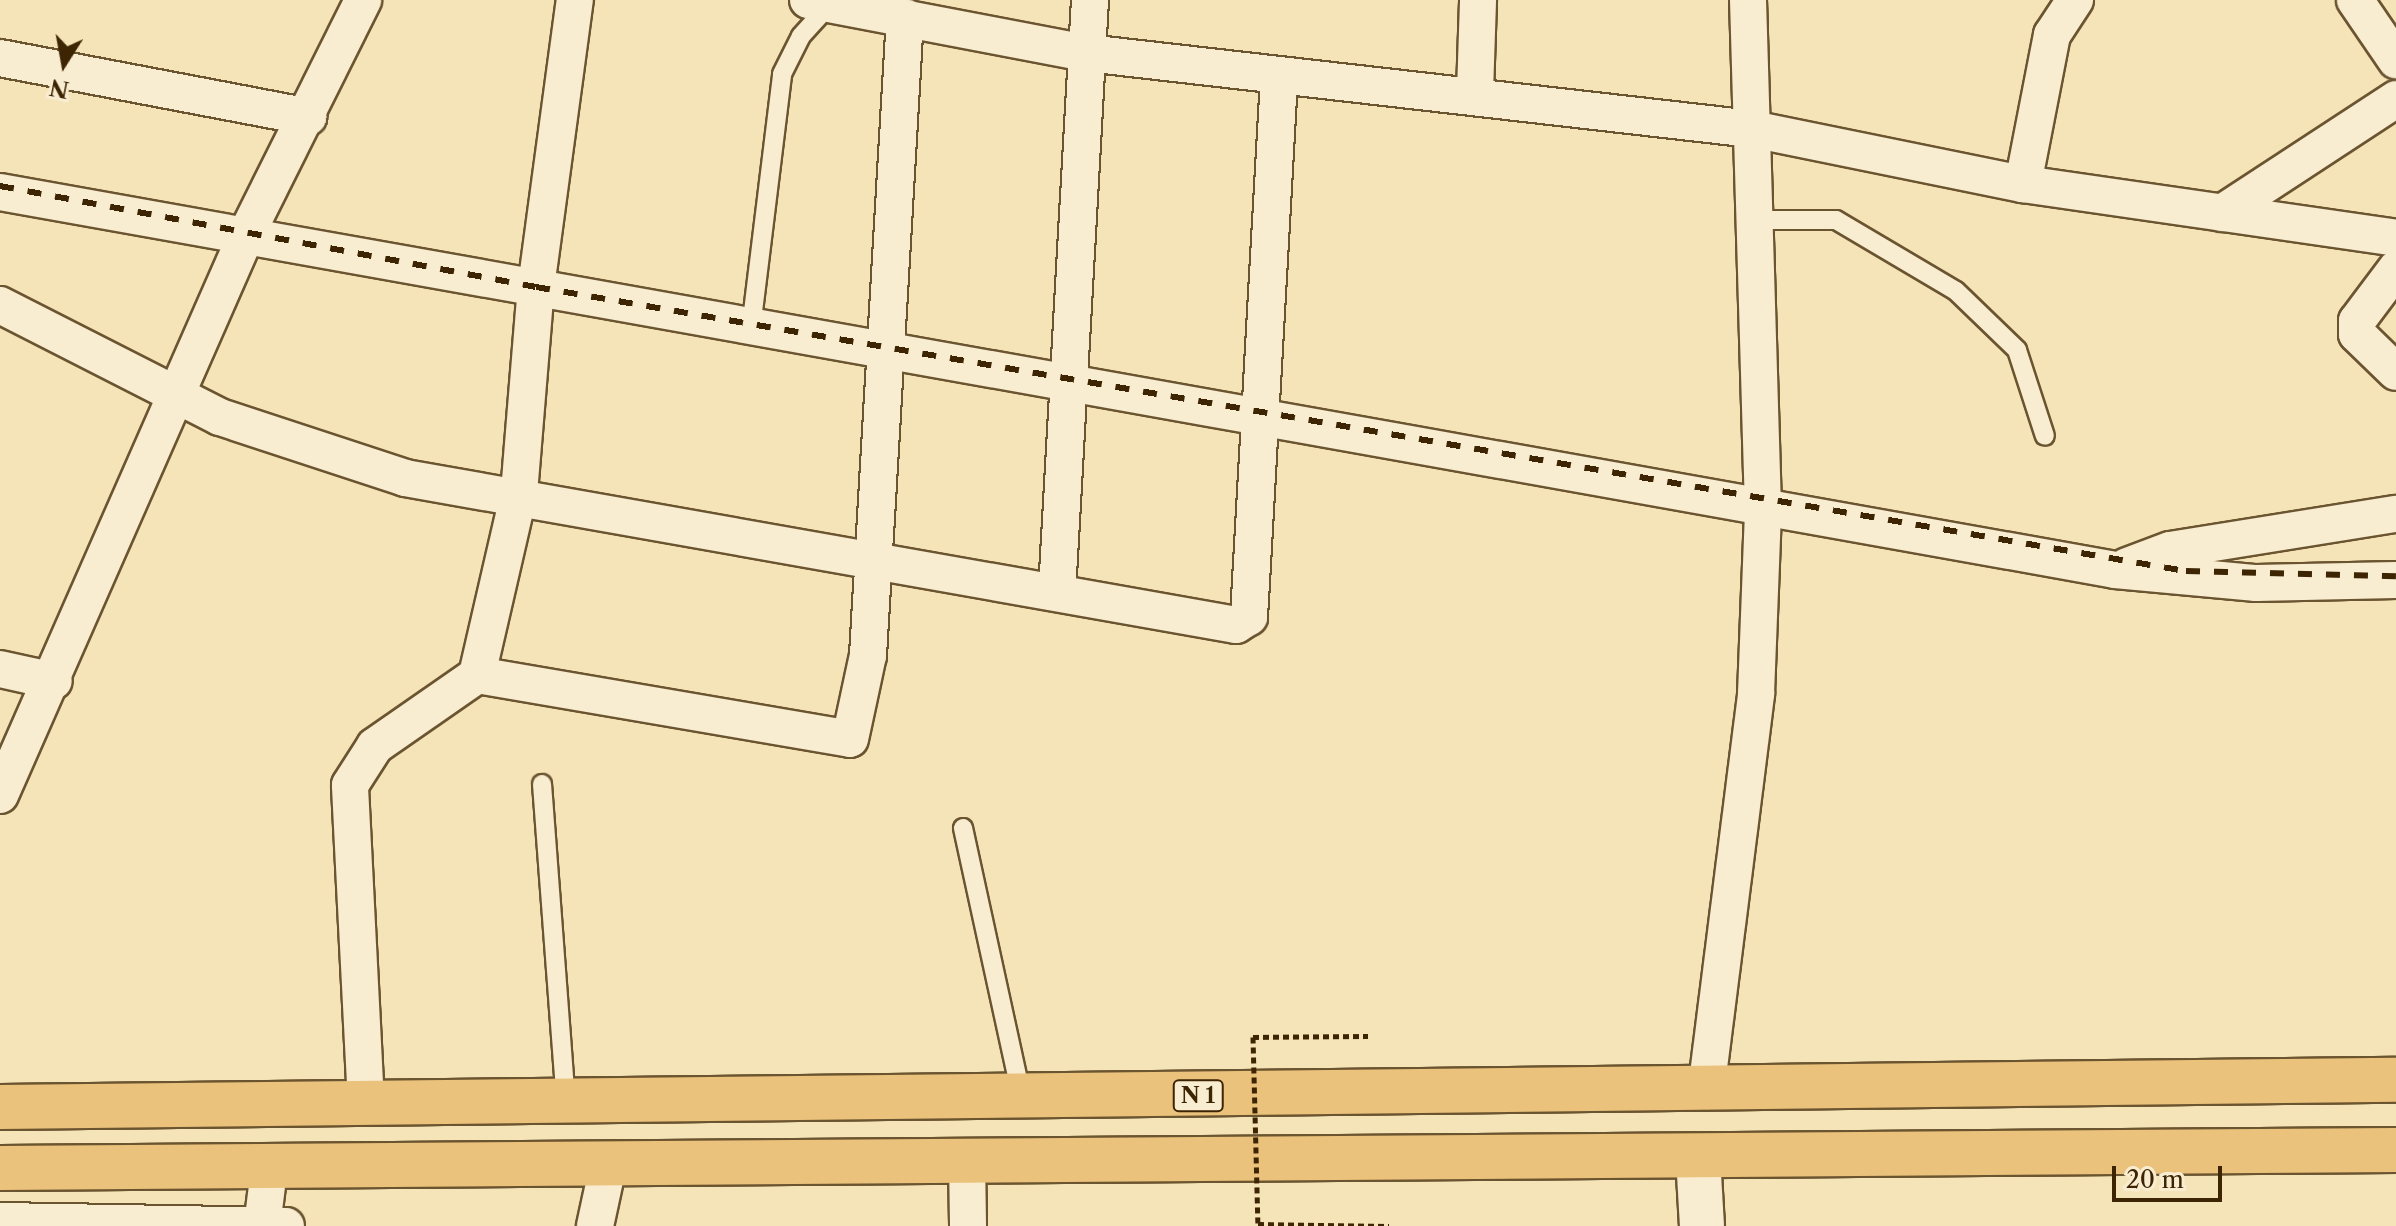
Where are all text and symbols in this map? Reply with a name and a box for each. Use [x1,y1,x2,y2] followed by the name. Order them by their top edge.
[24,24,104,104] north arrow
[47,73,71,103] text: N
[1172,1078,1224,1114] road number: N 1
[2116,1150,2226,1200] scale bar
[2126,1165,2184,1194] text: 20 m

